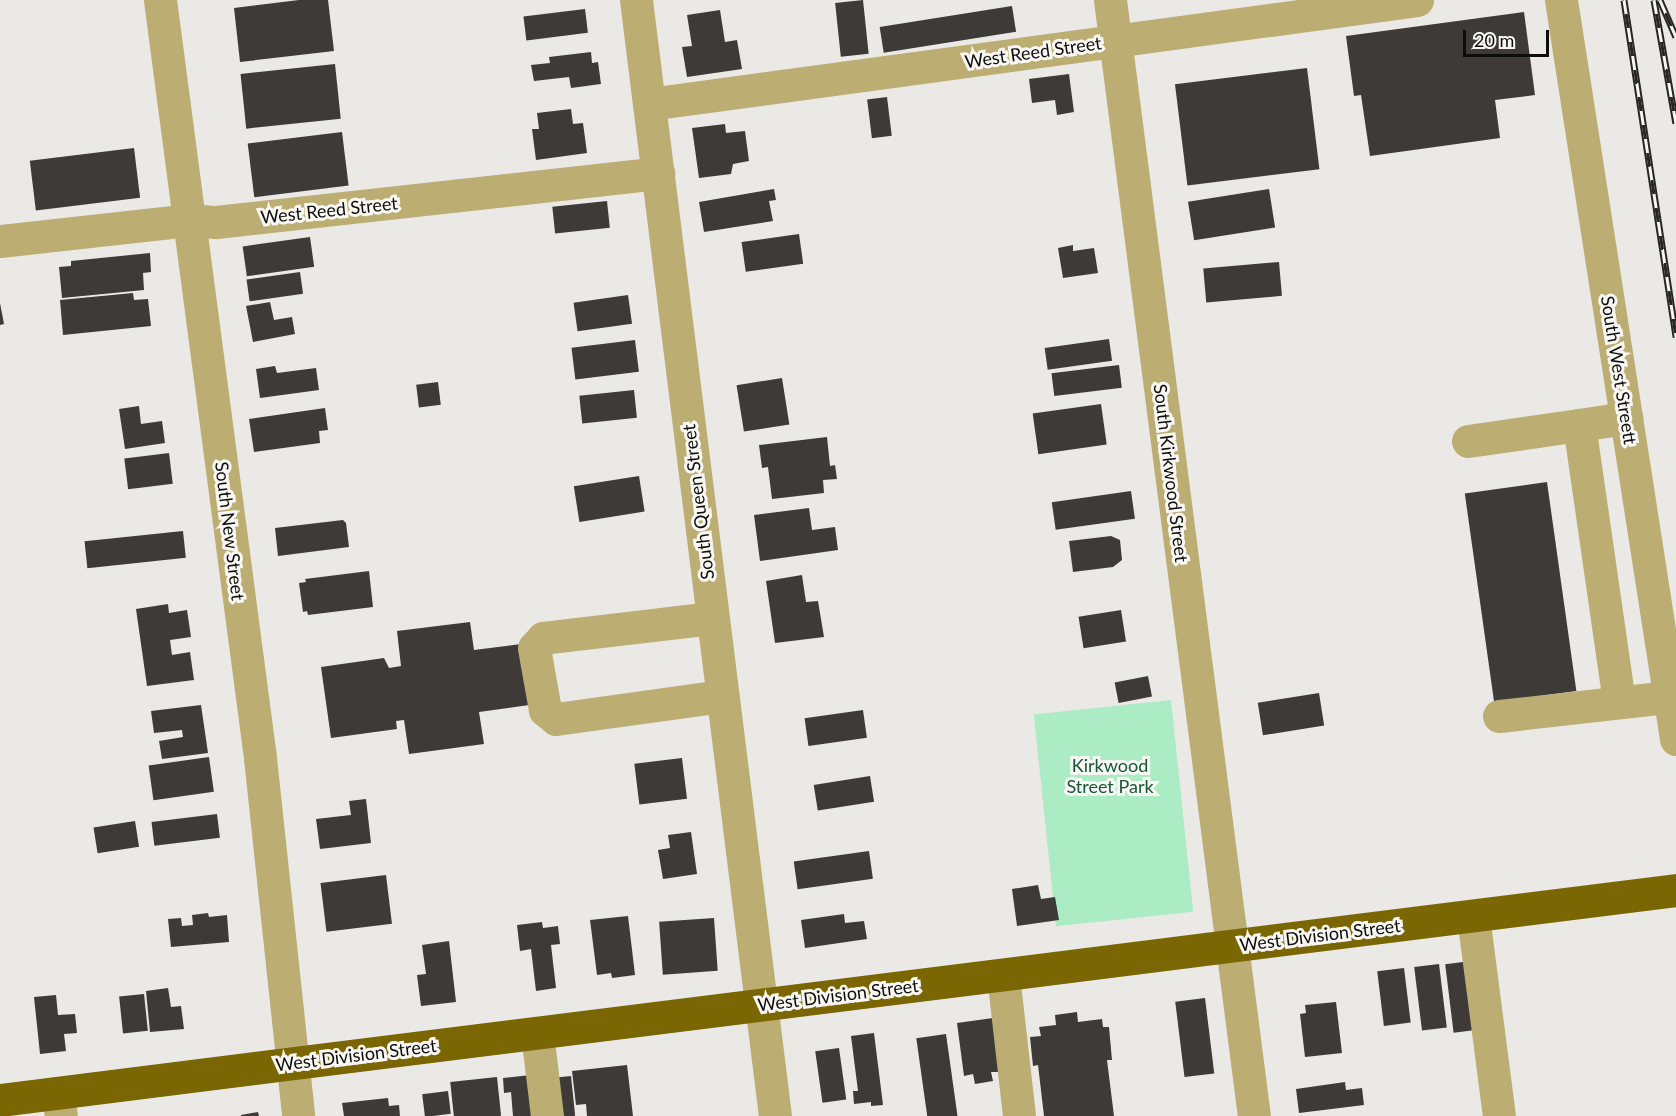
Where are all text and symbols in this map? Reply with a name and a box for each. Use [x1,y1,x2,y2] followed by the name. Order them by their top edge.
[1466,18,1552,56] scale bar
[1474,29,1514,51] text: 20 m
[963,32,1103,72] street label: West Reed Street
[259,192,399,228] street label: West Reed Street
[1597,294,1641,446] street label: South West Streett
[1149,383,1193,563] street label: South Kirkwood Street
[678,423,718,581] street label: South Queen Street
[211,460,249,602] street label: South New Street
[1066,755,1154,798] park label: Kirkwood Street Park
[1238,914,1402,956] street label: West Division Street
[756,974,920,1016] street label: West Division Street
[274,1034,438,1076] street label: West Division Street

